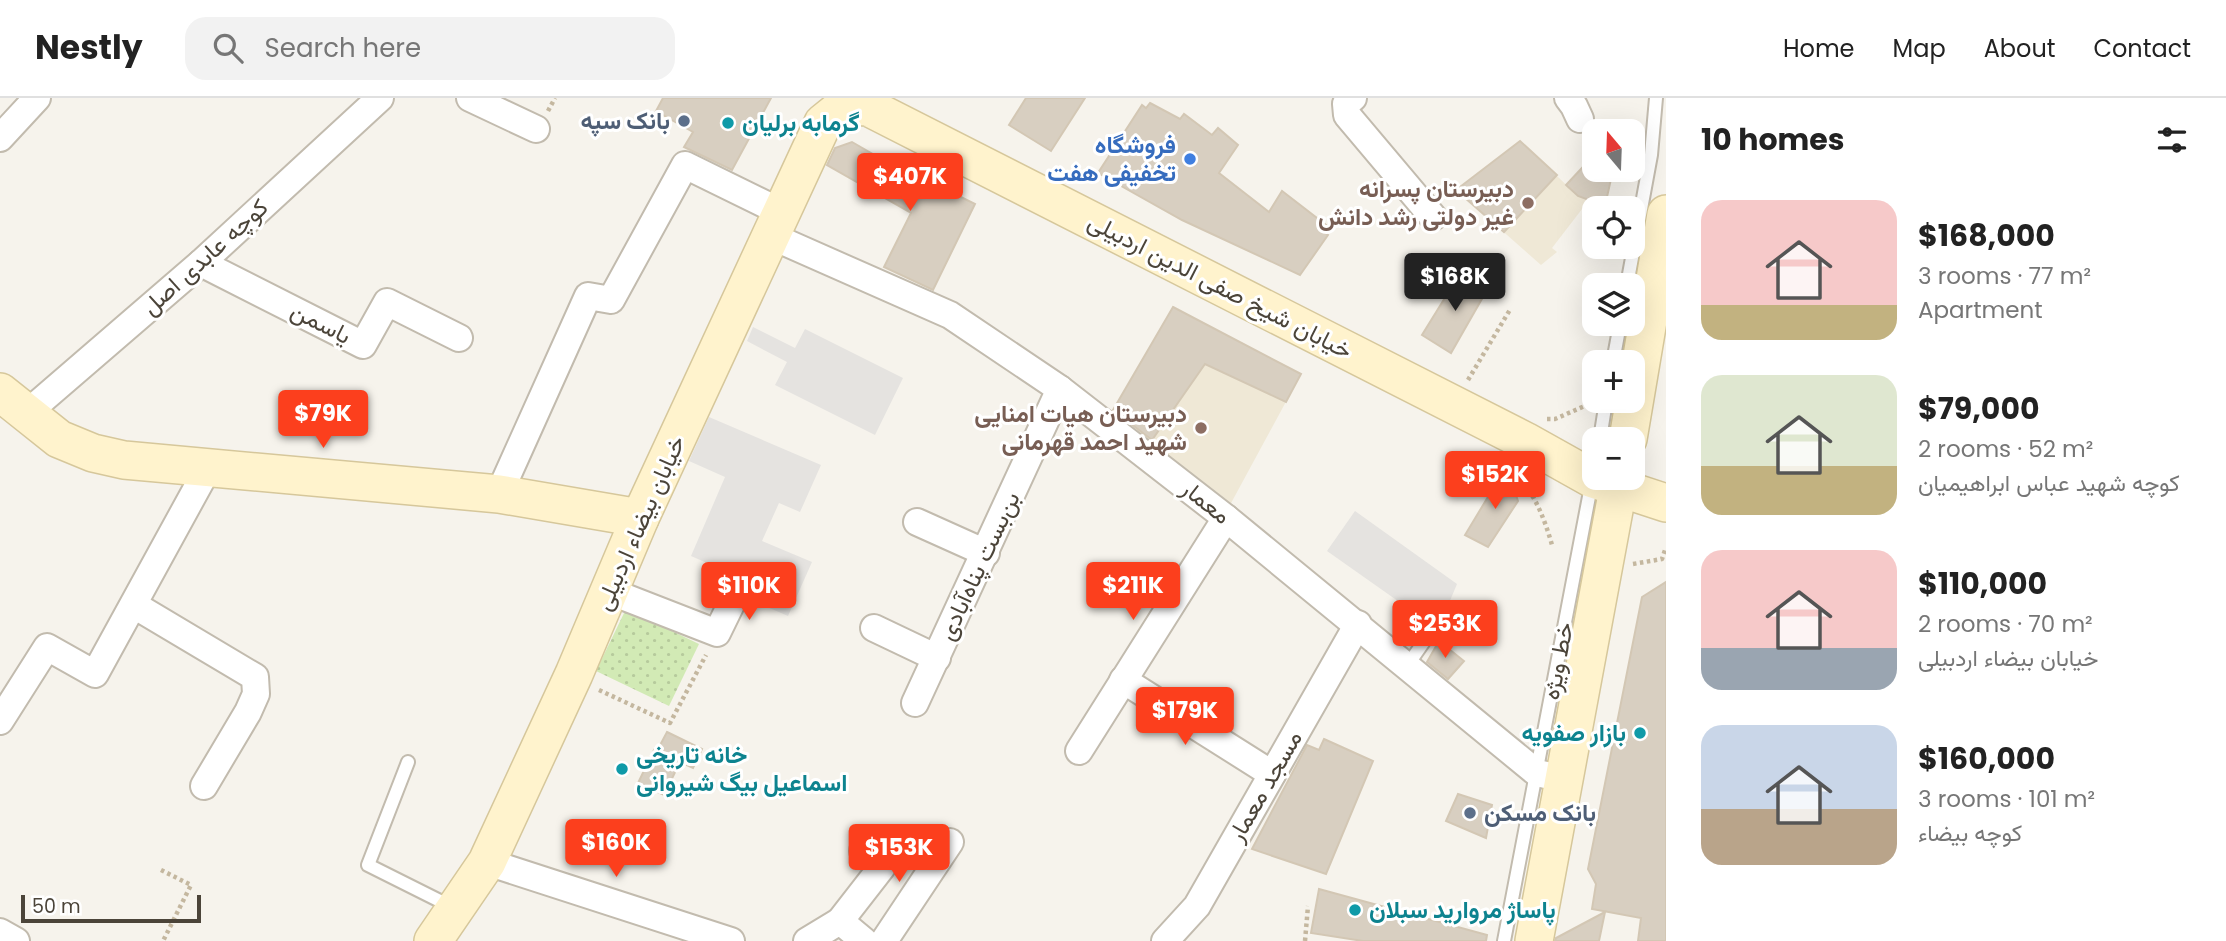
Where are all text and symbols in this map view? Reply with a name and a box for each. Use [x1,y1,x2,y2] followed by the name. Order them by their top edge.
[185,17,675,80] search box
[35,24,143,71] text: Nestly
[209,29,247,67] icon: search
[265,30,421,66] text: Search here
[1783,32,1855,65] text: Home
[1893,32,1946,65] text: Map
[1984,32,2055,65] text: About
[2093,32,2191,65] text: Contact
[580,104,670,137] place label: بانک سپه
[742,106,860,139] place label: گرمابه برلیان
[676,113,692,129] marker: بانک سپه
[720,115,736,131] marker: گرمابه برلیان
[1701,118,1845,161] text: 10 homes
[1582,119,1645,182] north arrow
[1582,119,1645,490] map controls
[2153,121,2191,159] icon: filters
[1047,128,1176,189] place label: فروشگاه تخفیفی هفت
[1182,151,1198,167] marker: فروشگاه تخفیفی هفت
[861,153,959,213] pin: $407K
[873,160,947,192] text: $407K
[1318,172,1514,233] place label: دبیرستان پسرانه غیر دولتی رشد دانش
[134,191,275,322] street label: کوچه عابدی اصل
[1520,195,1536,211] marker: دبیرستان پسرانه غیر دولتی رشد دانش
[1582,196,1645,259] button: locate
[1082,204,1358,368] street label: خیابان شیخ صفی الدین اردبیلی
[1918,214,2055,257] text: $168,000
[1757,228,1841,312] icon: home
[1406,254,1504,313] pin: $168K
[1420,260,1490,292] text: $168K
[1918,260,2091,292] text: 3 rooms · 77 m²
[1582,273,1645,336] button: layers
[285,293,357,352] street label: یاسمن
[1918,294,2043,326] text: Apartment
[1582,350,1645,413] button: +
[1918,387,2040,430] text: $79,000
[282,390,364,450] pin: $79K
[294,397,352,429] text: $79K
[974,397,1187,458] place label: دبیرستان هیات امنایی شهید احمد قهرمانی
[1757,403,1841,487] icon: home
[1193,420,1209,436] marker: دبیرستان هیات امنایی شهید احمد قهرمانی
[1582,427,1645,490] button: −
[586,430,693,616] street label: خیابان بیضاء اردبیلی
[1918,433,2093,465] text: 2 rooms · 52 m²
[1446,452,1544,511] pin: $152K
[1461,458,1529,490] text: $152K
[1918,467,2180,499] text: کوچه شهید عباس ابراهیمیان
[1174,471,1238,531] street label: معمار
[930,486,1027,646] street label: بن‌بست پناه‌آبادی
[700,562,798,622] pin: $110K
[1084,562,1182,622] pin: $211K
[1918,562,2047,605] text: $110,000
[717,569,781,601] text: $110K
[1102,569,1164,601] text: $211K
[1757,578,1841,662] icon: home
[1396,601,1494,660] pin: $253K
[1408,607,1482,639] text: $253K
[1918,608,2093,640] text: 2 rooms · 70 m²
[1534,619,1581,703] street label: خط ویژه
[1918,642,2098,674] text: خیابان بیضاء اردبیلی
[1136,688,1234,747] pin: $179K
[1152,694,1218,726] text: $179K
[1521,716,1626,749] place label: بازار صفویه
[1219,724,1310,848] street label: مسجد معمار
[1632,725,1648,741] marker: بازار صفویه
[1918,737,2055,780] text: $160,000
[636,738,847,799] place label: خانه تاریخی اسماعیل بیگ شیروانی
[1757,753,1841,837] icon: home
[614,761,630,777] marker: خانه تاریخی اسماعیل بیگ شیروانی
[1918,783,2095,815] text: 3 rooms · 101 m²
[1484,796,1596,829] place label: بانک مسکن
[1462,805,1478,821] marker: بانک مسکن
[1918,817,2022,849] text: کوچه بیضاء
[567,820,665,879] pin: $160K
[850,824,948,884] pin: $153K
[581,826,651,858] text: $160K
[865,831,933,863] text: $153K
[21,892,201,924] scale bar
[32,893,81,920] text: 50 m
[1369,893,1556,926] place label: پاساژ مروارید سبلان
[1347,902,1363,918] marker: پاساژ مروارید سبلان

